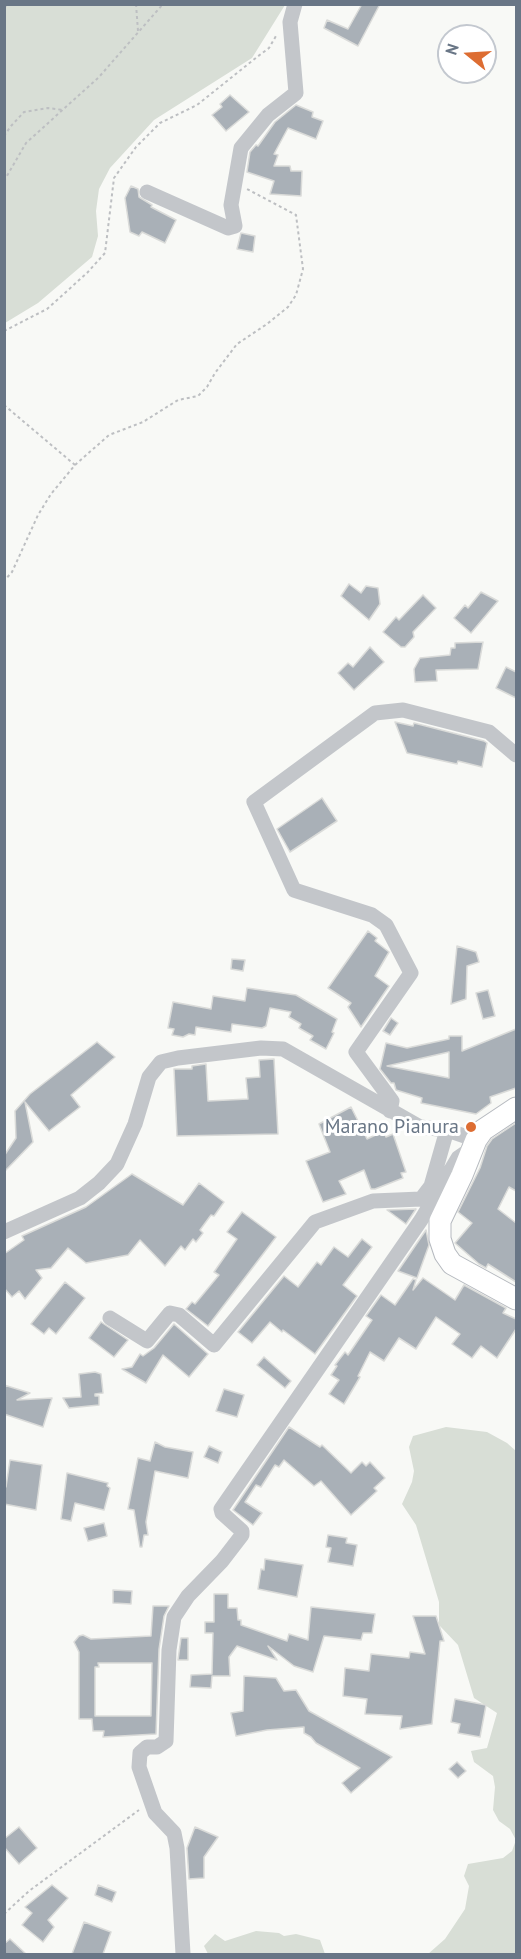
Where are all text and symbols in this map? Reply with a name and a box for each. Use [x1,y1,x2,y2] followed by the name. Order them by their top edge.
[437,24,497,84] north arrow
[441,41,463,57] text: N
[325,1115,459,1139] place label: Marano Pianura
[464,1120,478,1134] marker: Marano Pianura

